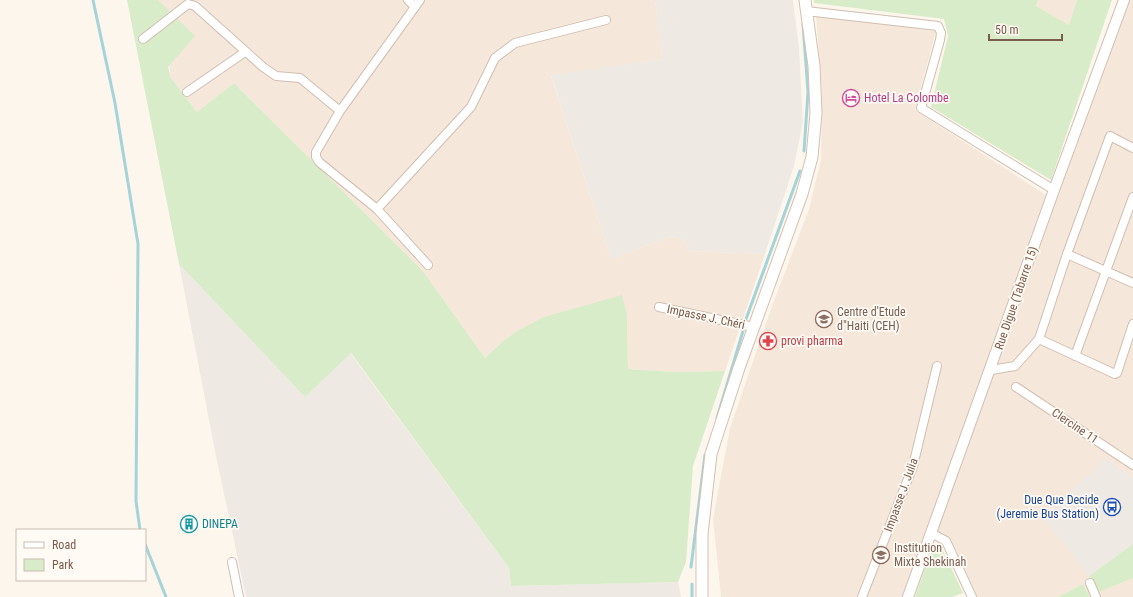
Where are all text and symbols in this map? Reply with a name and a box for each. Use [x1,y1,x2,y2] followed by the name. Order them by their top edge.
[989,16,1062,42] scale bar
[995,23,1019,37] text: 50 m
[841,88,861,108] hotel icon: Hotel La Colombe
[864,91,949,105] place label: Hotel La Colombe
[992,245,1040,351] street label: Rue Digue (Tabarre 15)
[666,302,746,332] street label: Impasse J. Chéri
[837,305,906,333] place label: Centre d'Etude d"Haiti (CEH)
[814,309,834,329] school or university icon: Centre d'Etude d"Haiti (CEH)
[758,331,778,351] pharmacy icon: provi pharma
[781,334,843,348] place label: provi pharma
[1049,405,1101,447] street label: Clercine 11
[881,456,921,534] street label: Impasse J. Julia
[996,493,1099,521] place label: Due Que Decide (Jeremie Bus Station)
[1102,497,1122,517] bus stop icon: Due Que Decide (Jeremie Bus Station)
[179,514,199,534] building icon: DINEPA
[202,517,238,531] place label: DINEPA
[16,529,146,581] legend
[52,538,76,552] text: Road
[894,541,966,569] place label: Institution Mixte Shekinah
[871,545,891,565] school or university icon: Institution Mixte Shekinah
[52,558,74,572] text: Park

